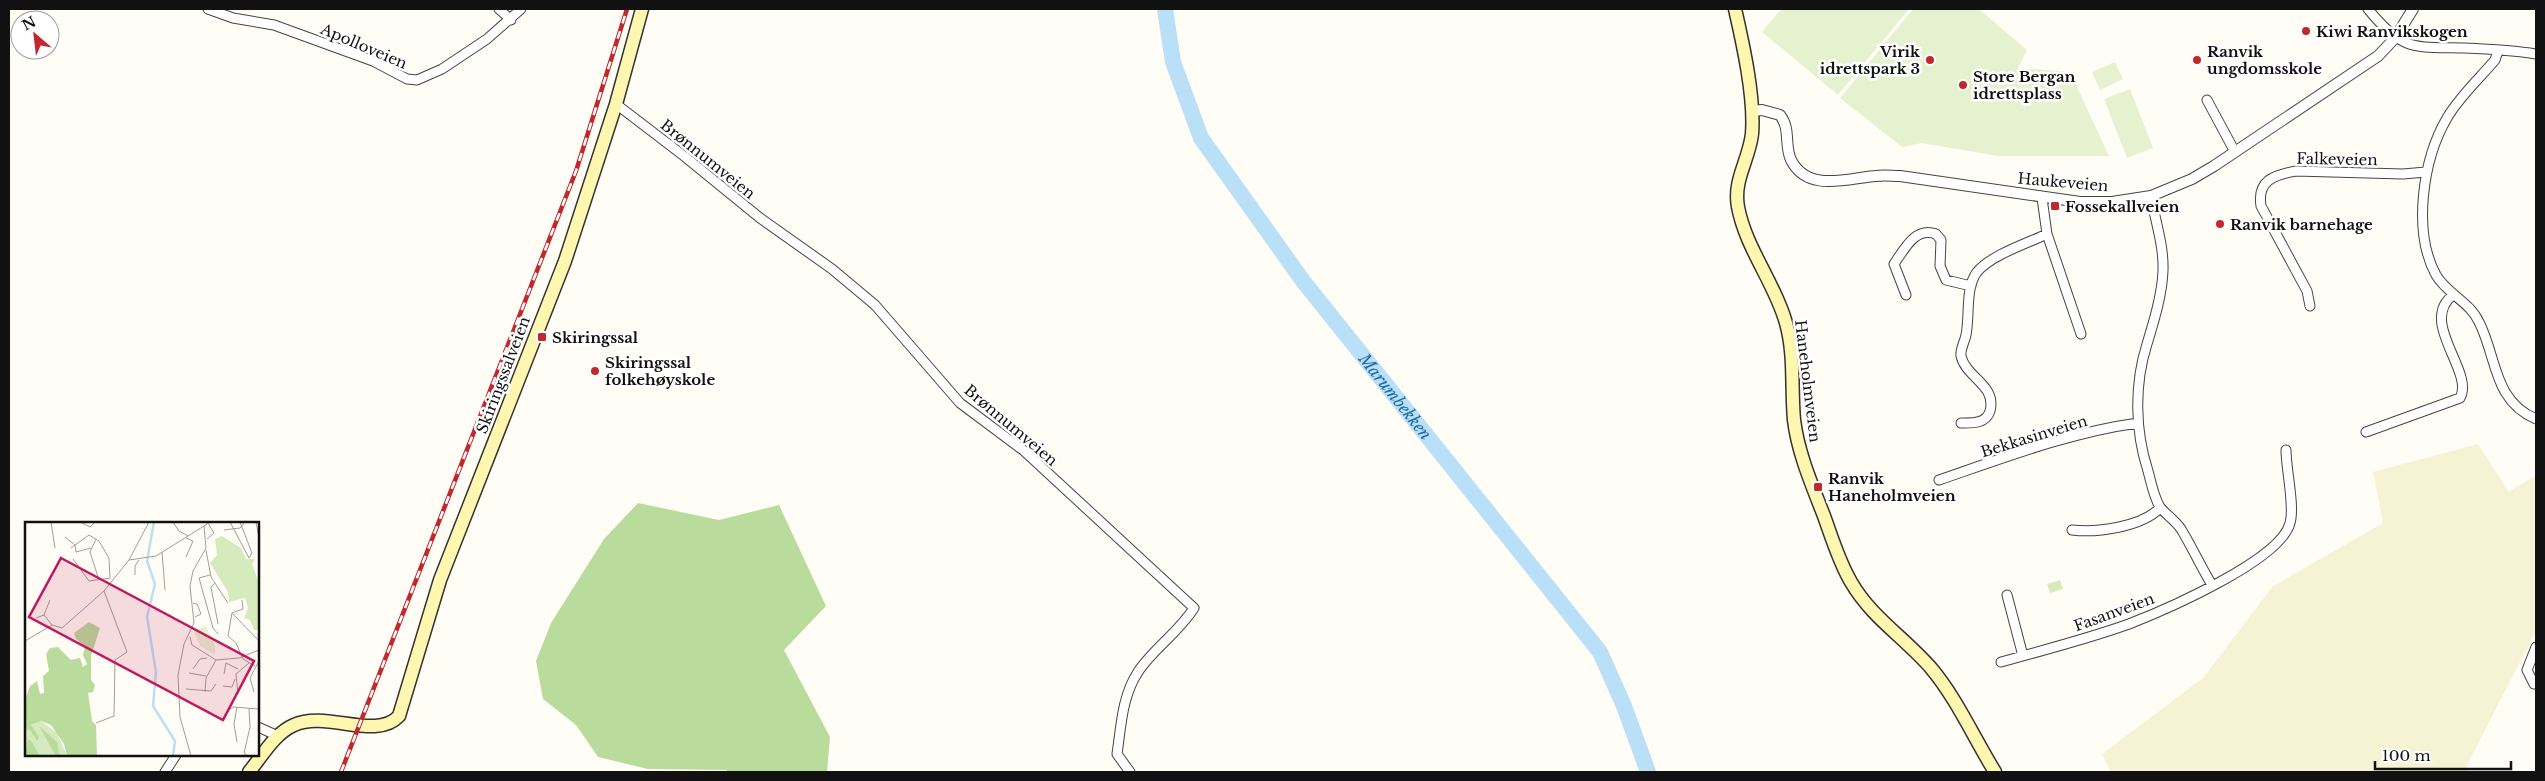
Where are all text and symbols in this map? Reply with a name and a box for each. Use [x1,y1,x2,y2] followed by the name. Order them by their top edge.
[10,10,60,60] north arrow
[19,12,39,35] text: N
[317,19,410,73] street label: Apolloveien
[2316,22,2468,41] place label: Kiwi Ranvikskogen
[2300,25,2312,37] marker: Kiwi Ranvikskogen
[1820,42,1921,78] place label: Virik idrettspark 3
[2207,42,2322,78] place label: Ranvik ungdomsskole
[1924,54,1936,66] marker: Virik idrettspark 3
[2191,54,2203,66] marker: Ranvik ungdomsskole
[1973,67,2076,103] place label: Store Bergan idrettsplass
[1957,79,1969,91] marker: Store Bergan idrettsplass
[657,115,759,203] street label: Brønnumveien
[2296,149,2378,169] street label: Falkeveien
[2017,169,2109,195] street label: Haukeveien
[2065,197,2179,216] place label: Fossekallveien
[2049,200,2061,212] marker: Fossekallveien
[2230,215,2373,234] place label: Ranvik barnehage
[2214,218,2226,230] marker: Ranvik barnehage
[472,314,534,436] street label: Skiringssalveien
[1791,319,1825,443] street label: Haneholmveien
[552,328,639,347] place label: Skiringssal
[536,331,548,343] marker: Skiringssal
[1354,348,1436,444] water label: Marumbekken
[605,353,715,389] place label: Skiringssal folkehøyskole
[589,365,601,377] marker: Skiringssal folkehøyskole
[960,380,1062,470] street label: Brønnumveien
[1978,411,2090,461] street label: Bekkasinveien
[1828,469,1956,505] place label: Ranvik Haneholmveien
[1812,481,1824,493] marker: Ranvik Haneholmveien
[25,522,259,756] inset map
[2071,589,2157,635] street label: Fasanveien
[2375,738,2511,770] scale bar
[2382,746,2431,765] text: 100 m

